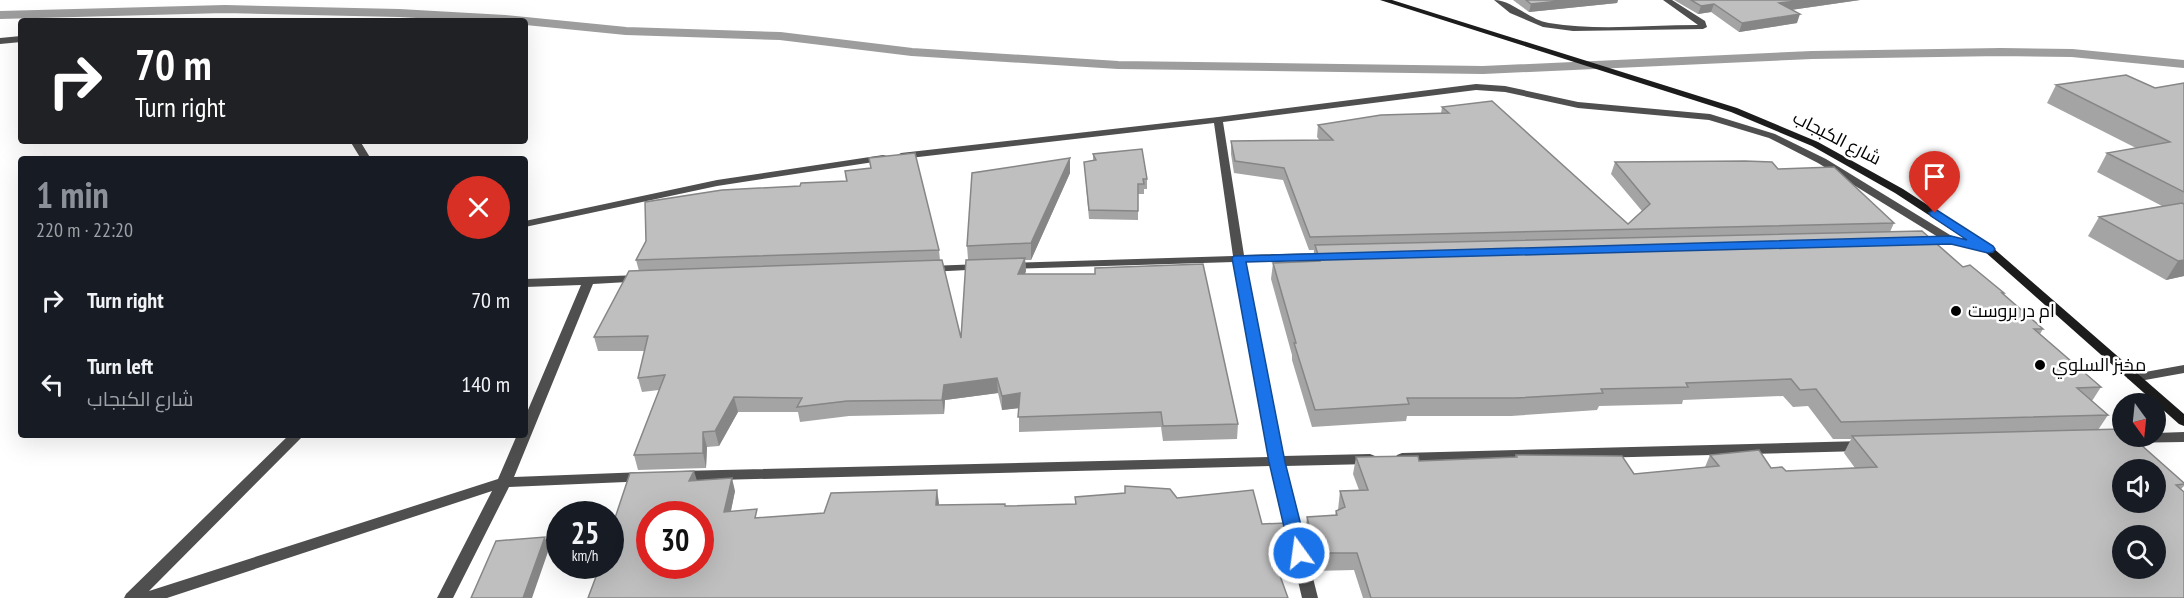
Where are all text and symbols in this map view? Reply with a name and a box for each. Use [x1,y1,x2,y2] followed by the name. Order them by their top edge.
[135,37,212,92] text: 70 m
[36,42,114,120] icon: right
[135,90,226,124] text: Turn right
[1789,106,1885,170] street label: شارع الكبجاب
[1909,151,1960,213] pin
[1918,160,1951,193] icon: arrive
[36,171,109,218] text: 1 min
[447,176,510,239] button: close
[36,217,133,243] text: 220 m · 22:20
[36,284,69,317] icon: right
[87,286,164,314] text: Turn right
[471,286,510,314] text: 70 m
[1968,299,2055,323] place label: ام در بروست
[1949,304,1963,318] marker: ام در بروست
[87,352,153,380] text: Turn left
[2052,353,2146,379] place label: مخبز السلوي
[2033,358,2047,372] marker: مخبز السلوي
[36,368,69,401] icon: left
[461,370,510,398] text: 140 m
[87,386,194,412] text: شارع الكبجاب
[2112,393,2166,447] north arrow
[2112,393,2166,579] map controls
[2112,459,2166,513] button: sound
[636,501,714,579] speed limit sign: 30
[571,513,599,552] text: 25
[1267,521,1331,585] position arrow
[2112,525,2166,579] button: search
[572,546,598,565] text: km/h

